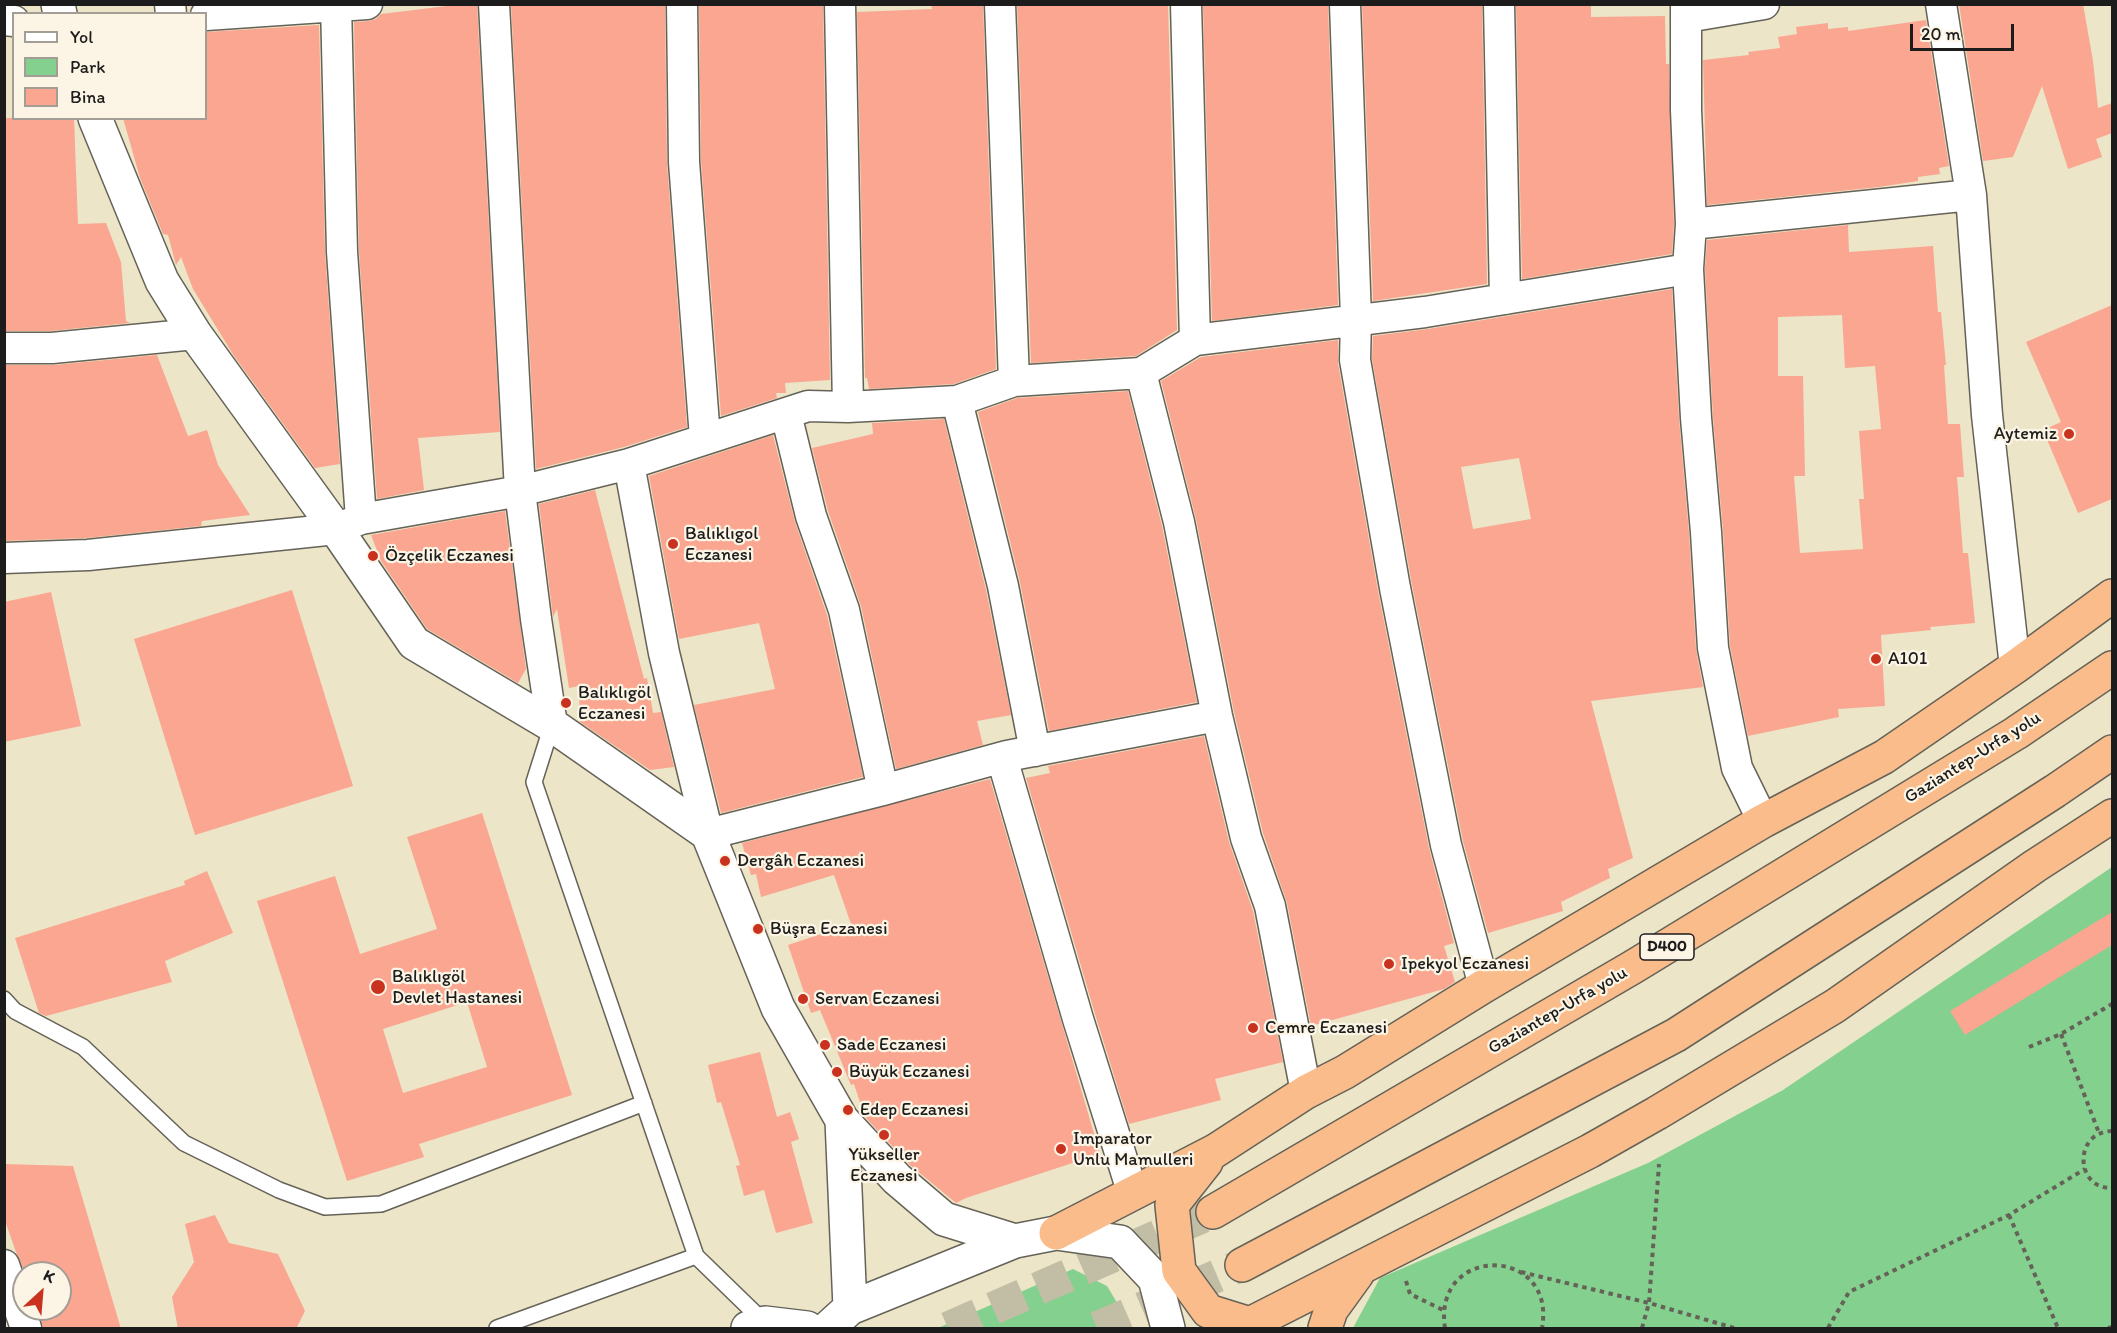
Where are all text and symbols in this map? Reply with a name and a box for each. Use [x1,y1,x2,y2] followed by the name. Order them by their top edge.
[12,12,207,120] legend
[1913,12,2016,50] scale bar
[1921,23,1961,45] text: 20 m
[70,26,93,48] text: Yol
[70,56,105,78] text: Park
[70,86,105,108] text: Bina
[1994,423,2057,445] place label: Aytemiz
[2062,427,2076,441] marker: Aytemiz
[685,523,758,566] place label: Balıklıgol Eczanesi
[666,537,680,551] marker: Balıklıgol Eczanesi
[385,545,514,567] place label: Özçelik Eczanesi
[366,549,380,563] marker: Özçelik Eczanesi
[1888,648,1927,670] place label: A101
[1869,652,1883,666] marker: A101
[578,682,651,724] place label: Balıklıgöl Eczanesi
[559,696,573,710] marker: Balıklıgöl Eczanesi
[1901,707,2045,809] street label: Gaziantep-Urfa yolu
[737,850,864,872] place label: Dergâh Eczanesi
[718,854,732,868] marker: Dergâh Eczanesi
[770,918,887,940] place label: Büşra Eczanesi
[751,922,765,936] marker: Büşra Eczanesi
[1640,934,1694,960] road number: D400
[1401,953,1529,975] place label: Ipekyol Eczanesi
[1382,957,1396,971] marker: Ipekyol Eczanesi
[1485,962,1631,1060] street label: Gaziantep-Urfa yolu
[392,966,522,1008] place label: Balıklıgöl Devlet Hastanesi
[369,978,387,996] marker: Balıklıgöl Devlet Hastanesi
[815,988,940,1010] place label: Servan Eczanesi
[796,992,810,1006] marker: Servan Eczanesi
[1265,1017,1387,1039] place label: Cemre Eczanesi
[1246,1021,1260,1035] marker: Cemre Eczanesi
[837,1034,946,1056] place label: Sade Eczanesi
[818,1038,832,1052] marker: Sade Eczanesi
[849,1061,969,1083] place label: Büyük Eczanesi
[830,1065,844,1079] marker: Büyük Eczanesi
[860,1099,969,1121] place label: Edep Eczanesi
[841,1103,855,1117] marker: Edep Eczanesi
[877,1128,891,1142] marker: Yükseller Eczanesi
[1073,1128,1193,1170] place label: Imparator Unlu Mamulleri
[1054,1142,1068,1156] marker: Imparator Unlu Mamulleri
[849,1144,919,1186] place label: Yükseller Eczanesi
[12,1261,72,1321] north arrow
[40,1265,58,1287] text: K

